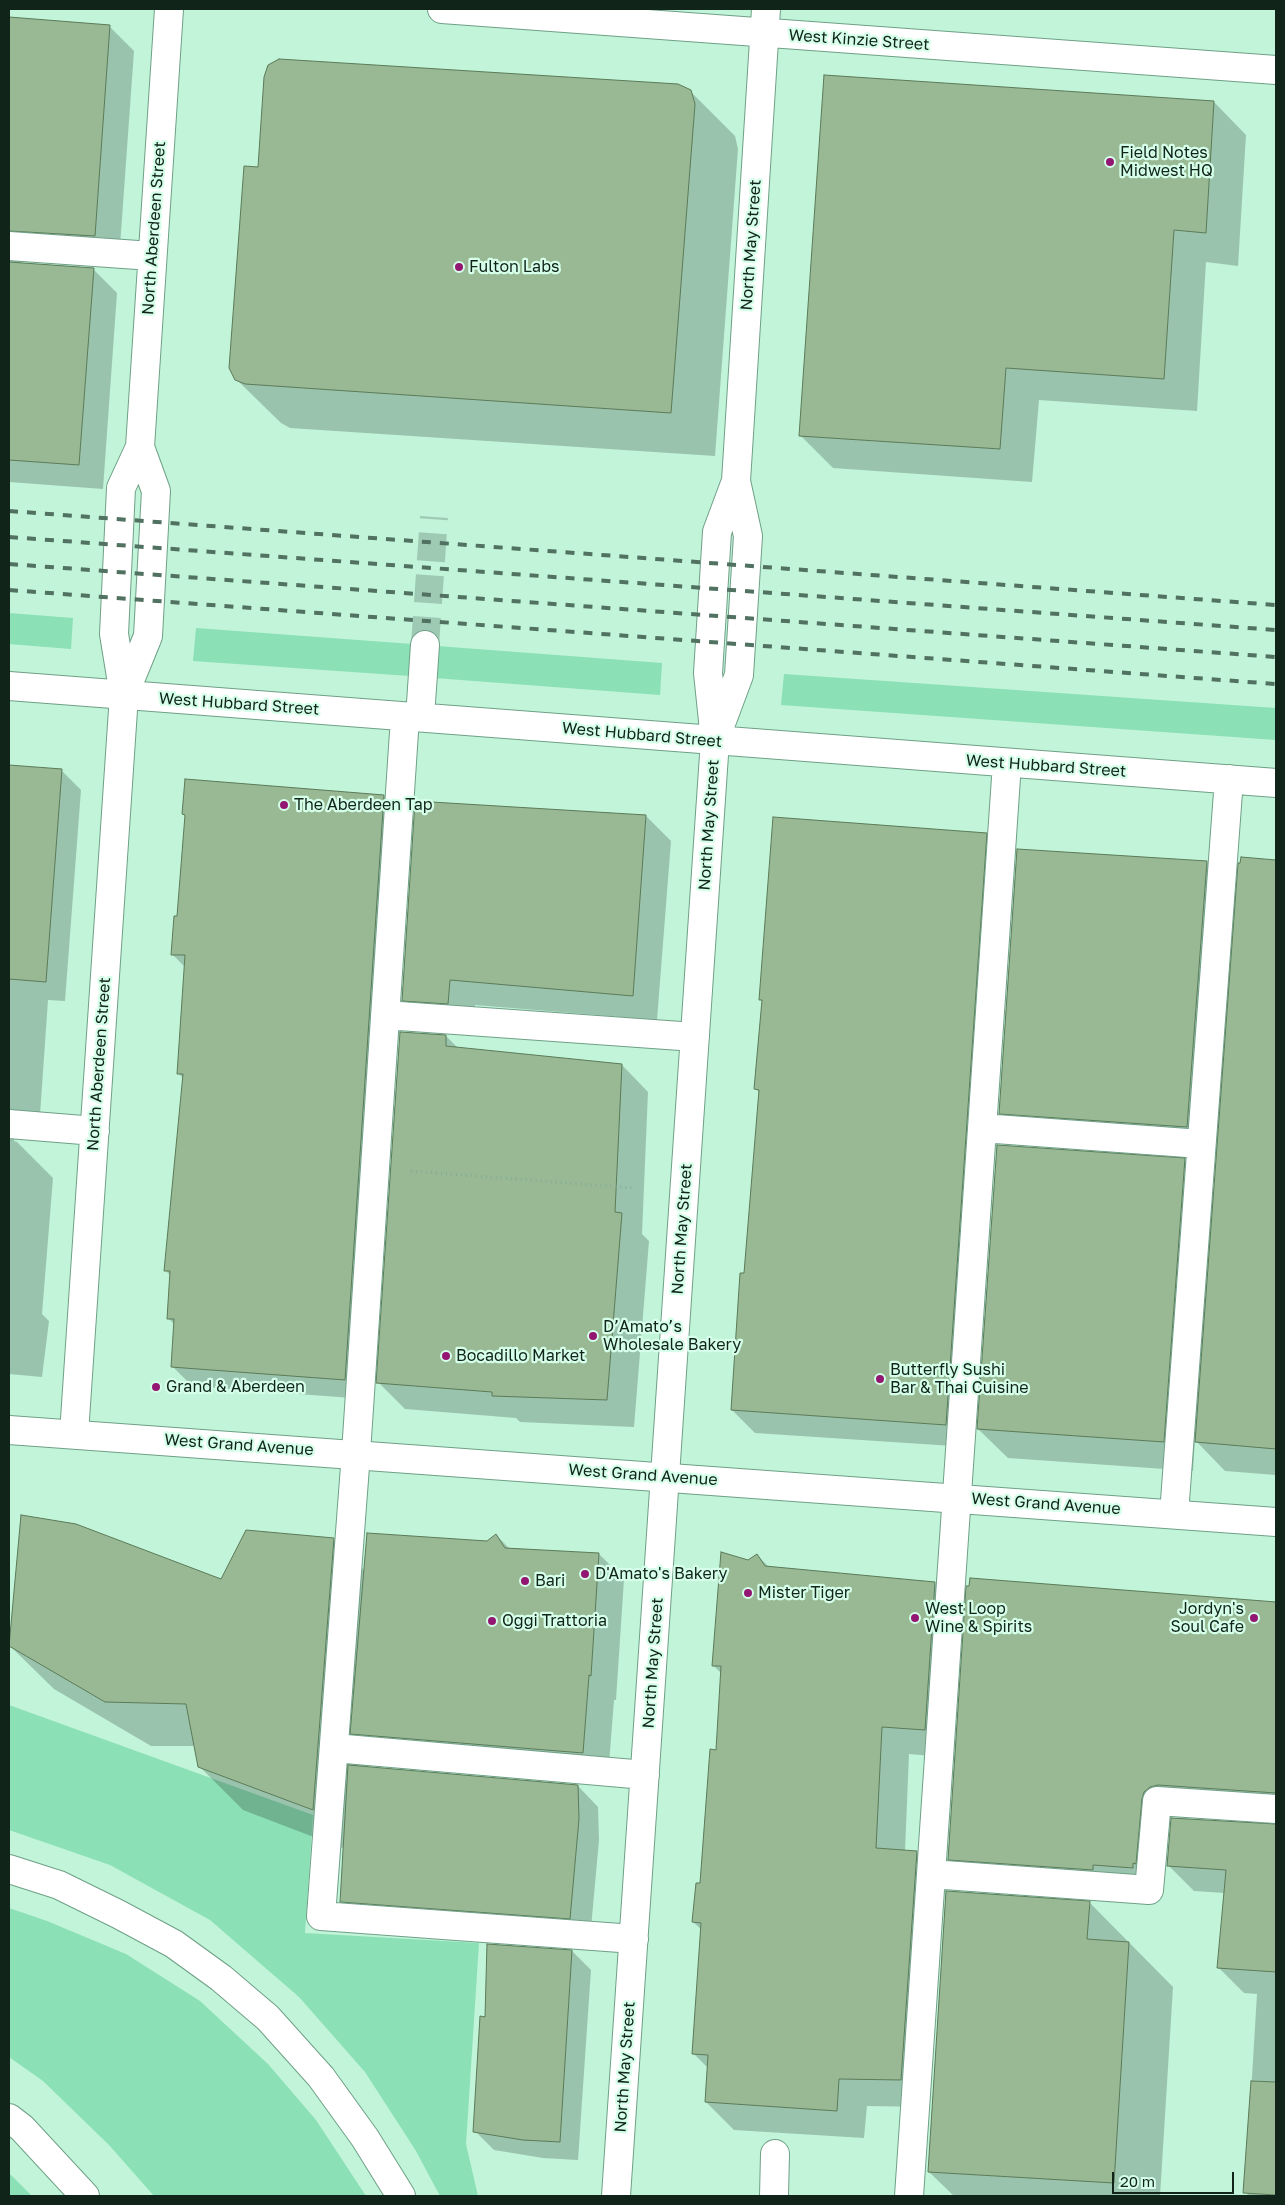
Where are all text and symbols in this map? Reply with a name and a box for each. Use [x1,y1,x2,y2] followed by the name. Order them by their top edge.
[788,26,930,54] street label: West Kinzie Street
[138,141,170,315] street label: North Aberdeen Street
[1120,143,1213,181] place label: Field Notes Midwest HQ
[1104,156,1116,168] marker: Field Notes Midwest HQ
[737,179,765,311] street label: North May Street
[469,257,559,277] place label: Fulton Labs
[453,261,465,273] marker: Fulton Labs
[158,689,320,719] street label: West Hubbard Street
[561,718,723,752] street label: West Hubbard Street
[965,751,1127,781] street label: West Hubbard Street
[695,759,723,891] street label: North May Street
[294,795,433,815] place label: The Aberdeen Tap
[278,799,290,811] marker: The Aberdeen Tap
[83,977,115,1151] street label: North Aberdeen Street
[668,1163,696,1295] street label: North May Street
[603,1317,741,1355] place label: D’Amato’s Wholesale Bakery
[587,1330,599,1342] marker: D’Amato’s Wholesale Bakery
[456,1346,585,1366] place label: Bocadillo Market
[440,1350,452,1362] marker: Bocadillo Market
[890,1360,1029,1398] place label: Butterfly Sushi Bar & Thai Cuisine
[874,1373,886,1385] marker: Butterfly Sushi Bar & Thai Cuisine
[166,1377,305,1397] place label: Grand & Aberdeen
[150,1381,162,1393] marker: Grand & Aberdeen
[164,1430,314,1460] street label: West Grand Avenue
[568,1460,718,1490] street label: West Grand Avenue
[971,1489,1121,1519] street label: West Grand Avenue
[595,1564,727,1584] place label: D'Amato's Bakery
[579,1568,591,1580] marker: D'Amato's Bakery
[535,1571,565,1591] place label: Bari
[519,1575,531,1587] marker: Bari
[758,1583,850,1603] place label: Mister Tiger
[742,1587,754,1599] marker: Mister Tiger
[639,1597,667,1729] street label: North May Street
[925,1599,1032,1637] place label: West Loop Wine & Spirits
[1170,1599,1244,1637] place label: Jordyn's Soul Cafe
[502,1611,607,1631] place label: Oggi Trattoria
[909,1612,921,1624] marker: West Loop Wine & Spirits
[1248,1612,1260,1624] marker: Jordyn's Soul Cafe
[486,1615,498,1627] marker: Oggi Trattoria
[611,2001,639,2133] street label: North May Street
[1115,2162,1238,2194] scale bar
[1120,2172,1155,2190] text: 20 m

